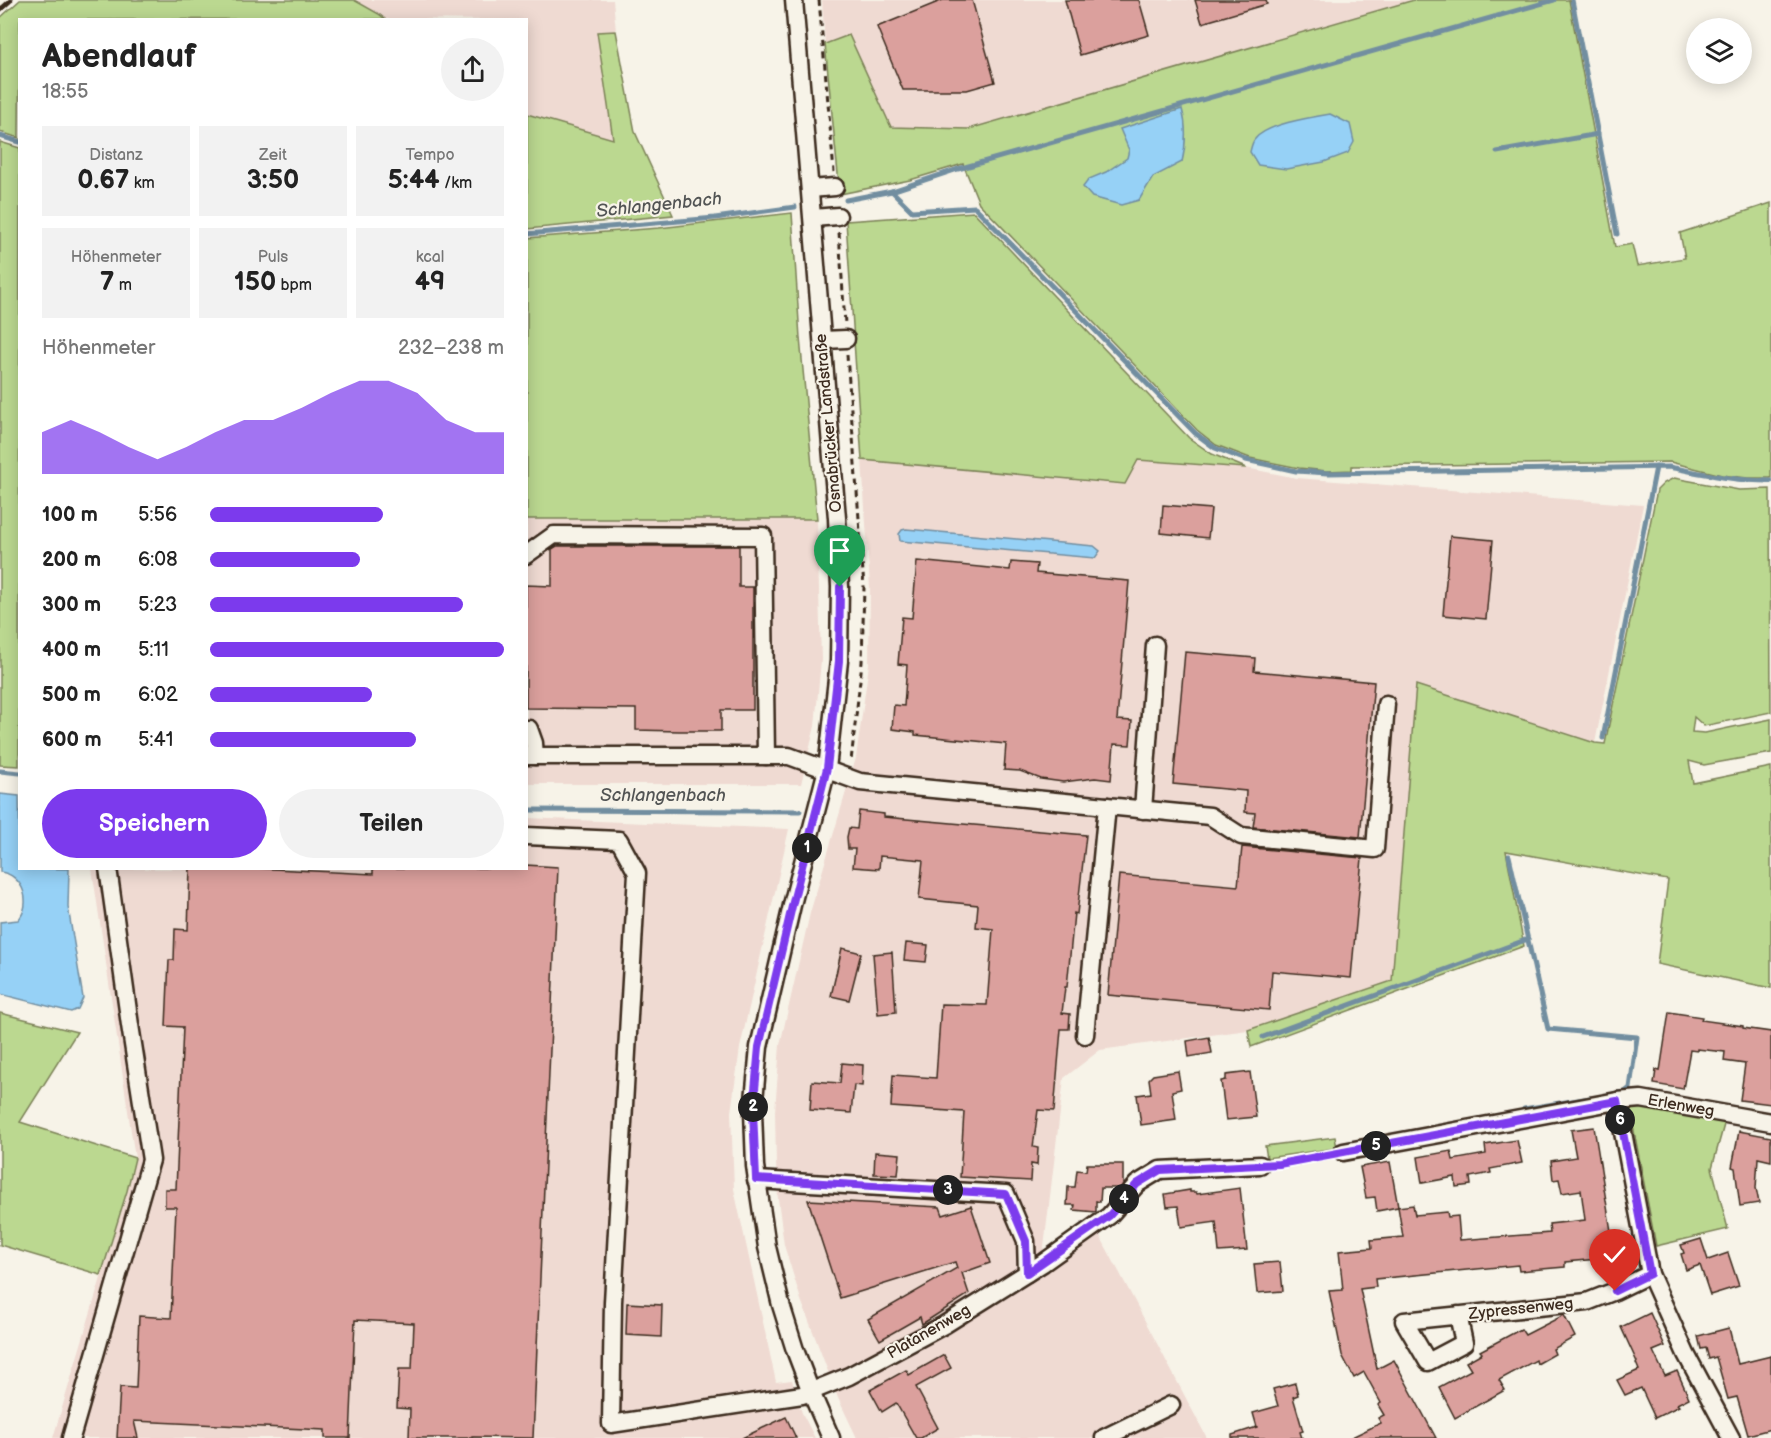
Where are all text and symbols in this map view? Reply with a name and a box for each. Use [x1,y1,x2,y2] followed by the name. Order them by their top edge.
[1686,18,1752,84] map controls
[1686,18,1752,84] button: layers
[42,37,196,77] text: Abendlauf
[441,38,504,101] button: share
[42,80,88,104] text: 18:55
[89,146,143,165] text: Distanz
[259,146,287,165] text: Zeit
[405,146,455,165] text: Tempo
[77,165,129,196] text: 0.67
[247,165,299,196] text: 3:50
[388,165,440,196] text: 5:44
[129,174,155,193] text: km
[440,174,472,193] text: /km
[595,188,723,222] water label: Schlangenbach
[71,248,161,267] text: Höhenmeter
[258,248,288,267] text: Puls
[416,248,444,267] text: kcal
[100,267,114,298] text: 7
[234,267,276,298] text: 150
[415,267,445,298] text: 49
[114,276,132,295] text: m
[276,276,312,295] text: bpm
[812,332,846,513] street label: Osnabrücker Landstraße
[42,336,155,360] text: Höhenmeter
[398,336,504,360] text: 232–238 m
[42,503,98,527] text: 100 m
[138,503,177,527] text: 5:56
[814,525,865,587] pin
[823,534,856,567] icon: arrive
[42,548,101,572] text: 200 m
[138,548,178,572] text: 6:08
[42,593,101,617] text: 300 m
[138,593,177,617] text: 5:23
[42,638,101,662] text: 400 m
[138,638,169,662] text: 5:11
[42,683,101,707] text: 500 m
[138,683,178,707] text: 6:02
[42,728,102,752] text: 600 m
[138,728,173,752] text: 5:41
[600,785,726,806] water label: Schlangenbach
[42,789,267,858] button: Speichern
[279,789,504,858] button: Teilen
[792,833,822,863] pin: 1
[804,838,810,857] text: 1
[1646,1091,1716,1121] street label: Erlenweg
[738,1092,768,1122] pin: 2
[748,1097,758,1116] text: 2
[1605,1105,1635,1135] pin: 6
[1615,1110,1625,1129] text: 6
[1361,1131,1391,1161] pin: 5
[1371,1136,1381,1155] text: 5
[933,1175,963,1205] pin: 3
[943,1180,953,1199] text: 3
[1109,1184,1139,1214] pin: 4
[1119,1189,1129,1208] text: 4
[1589,1229,1640,1291] pin
[1598,1238,1631,1271] icon: check
[1467,1294,1574,1324] street label: Zypressenweg
[884,1301,974,1363] street label: Platanenweg

